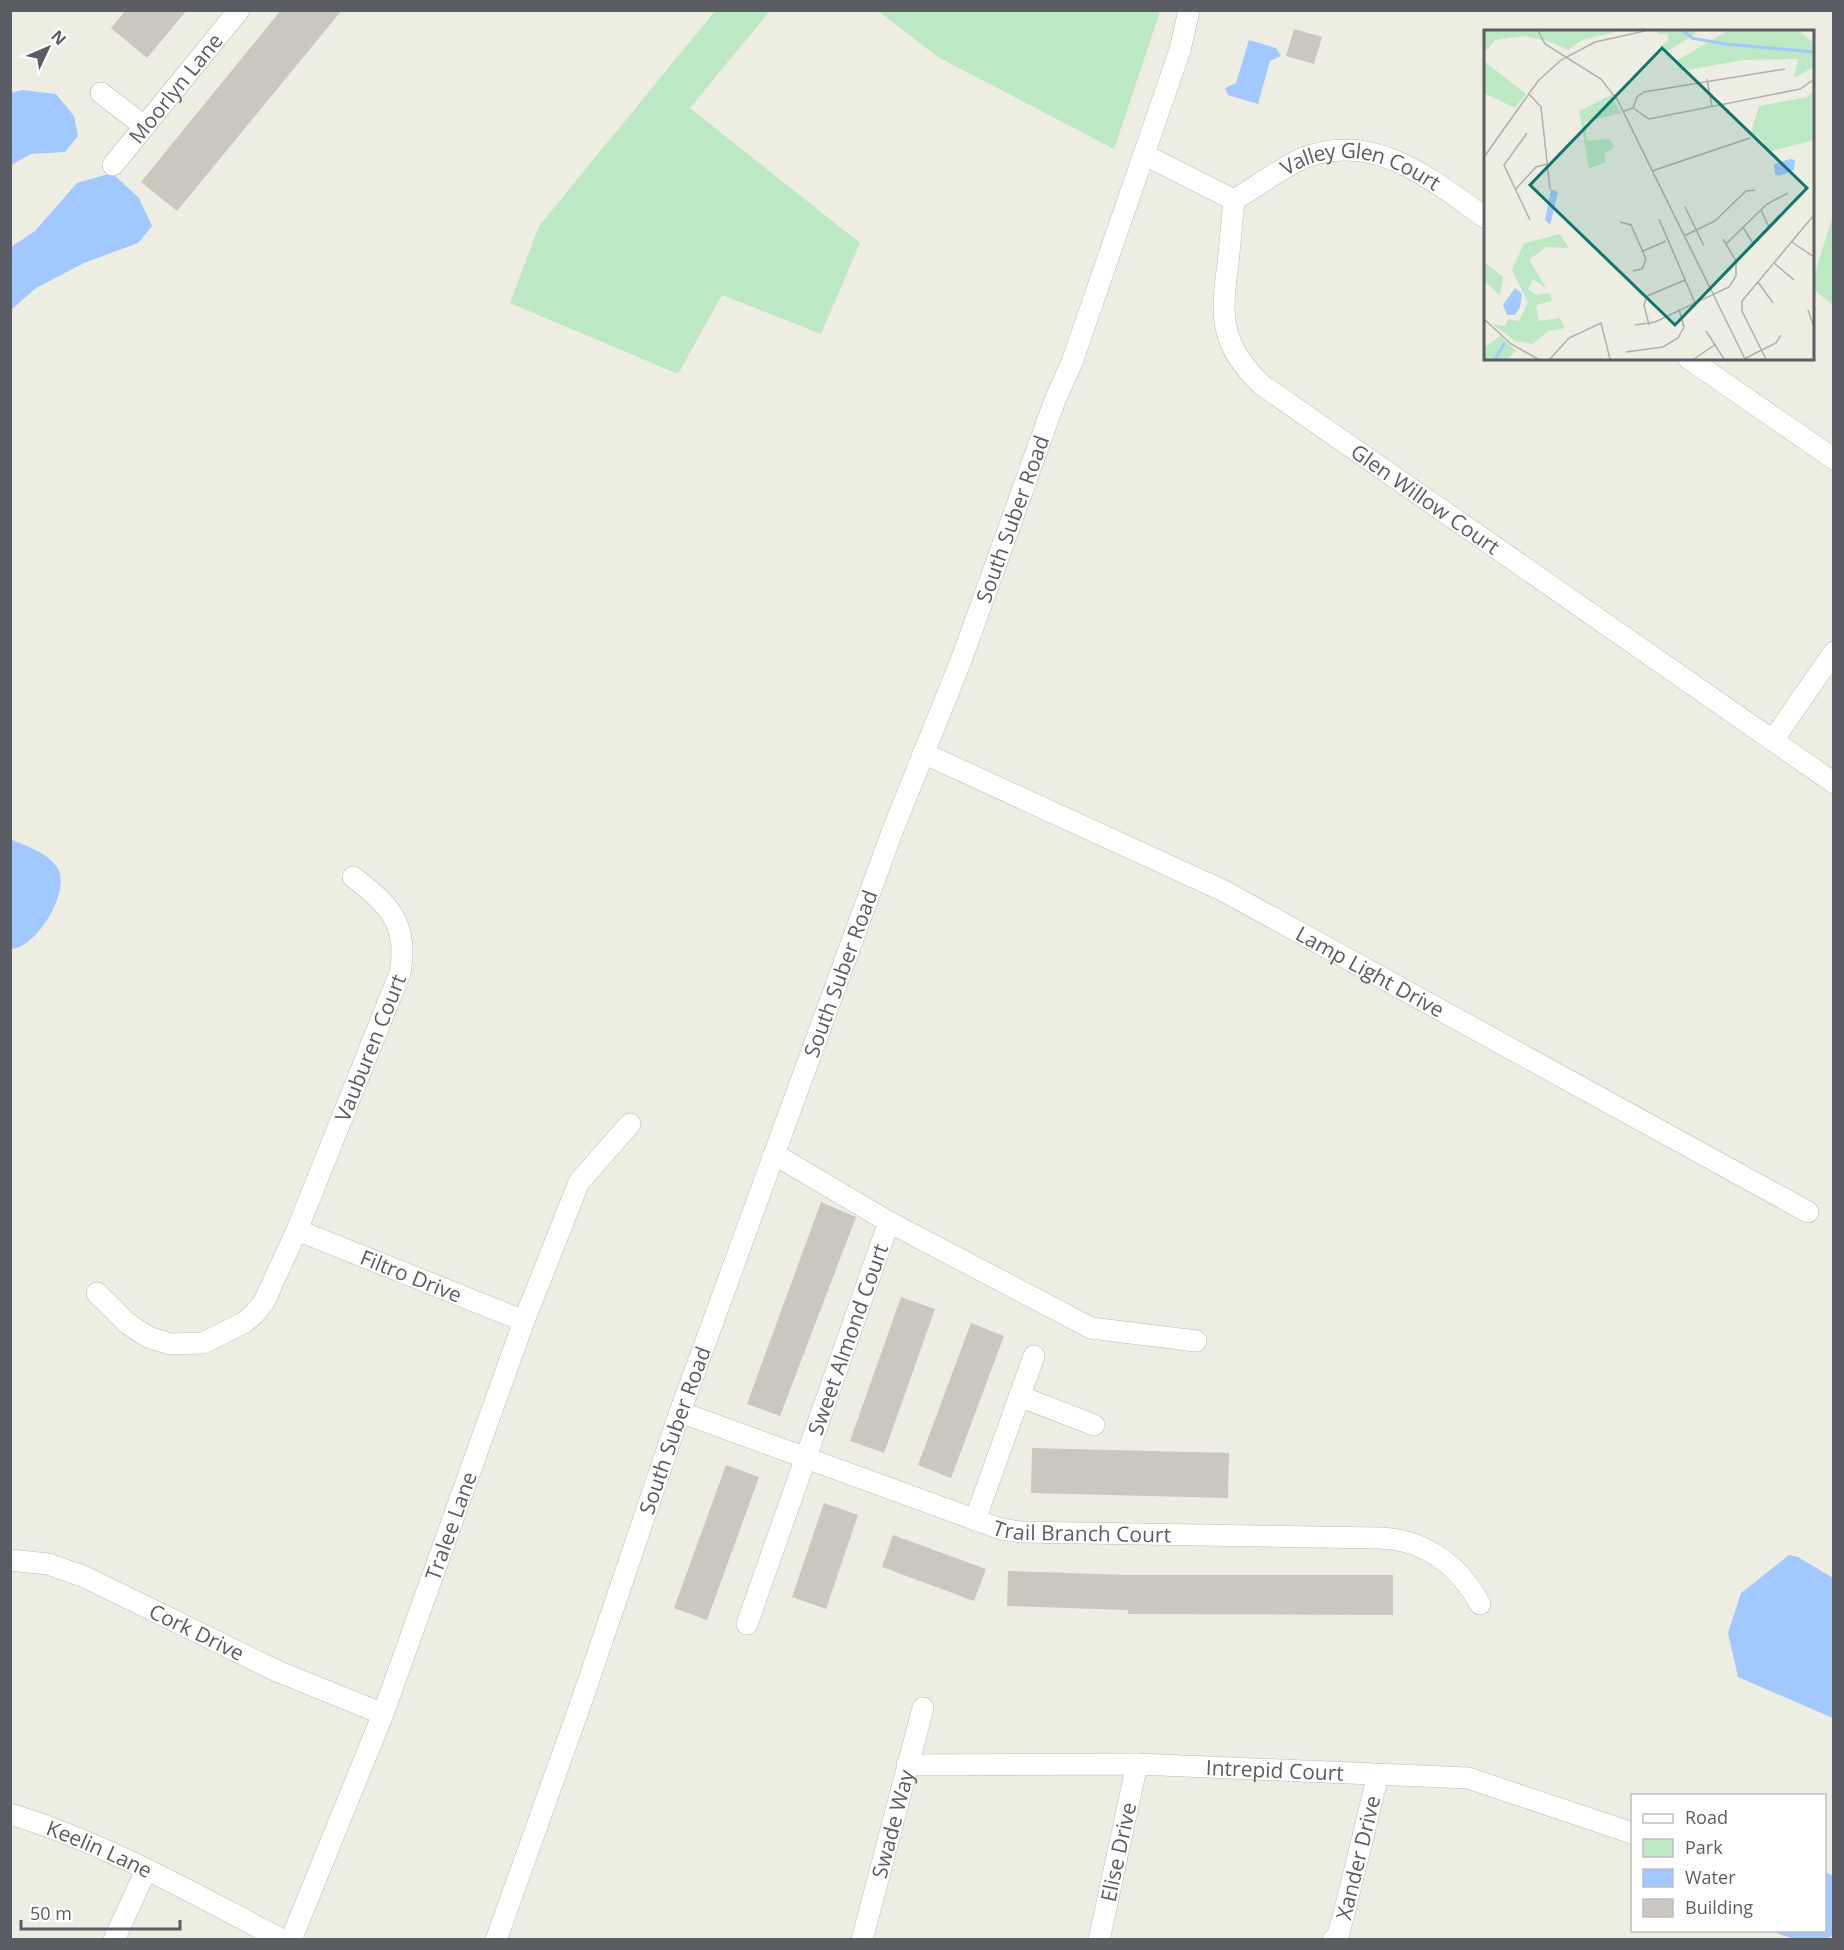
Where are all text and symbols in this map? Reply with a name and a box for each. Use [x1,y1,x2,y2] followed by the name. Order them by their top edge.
[18,18,78,78] north arrow
[46,25,71,50] text: N
[122,27,229,149] street label: Moorlyn Lane
[1484,30,1814,360] inset map
[1275,136,1446,196] street label: Valley Glen Court
[969,431,1055,607] street label: South Suber Road
[1346,437,1506,560] street label: Glen Willow Court
[797,886,884,1061] street label: South Suber Road
[1291,919,1449,1023] street label: Lamp Light Drive
[328,970,412,1126] street label: Vauburen Court
[801,1240,894,1439] street label: Sweet Almond Court
[356,1243,466,1309] street label: Filtro Drive
[632,1342,717,1518] street label: South Suber Road
[418,1468,483,1584] street label: Tralee Lane
[989,1513,1171,1549] street label: Trail Branch Court
[145,1597,249,1667] street label: Cork Drive
[1205,1753,1344,1787] street label: Intrepid Court
[865,1766,920,1881] street label: Swade Way
[1329,1793,1386,1923] street label: Xander Drive
[1631,1794,1826,1932] legend
[1094,1800,1142,1904] street label: Elise Drive
[1685,1805,1728,1829] text: Road
[43,1813,157,1884] street label: Keelin Lane
[1685,1835,1723,1859] text: Park
[1685,1865,1736,1889] text: Water
[21,1893,180,1931] scale bar
[1685,1895,1753,1919] text: Building
[30,1901,72,1925] text: 50 m

